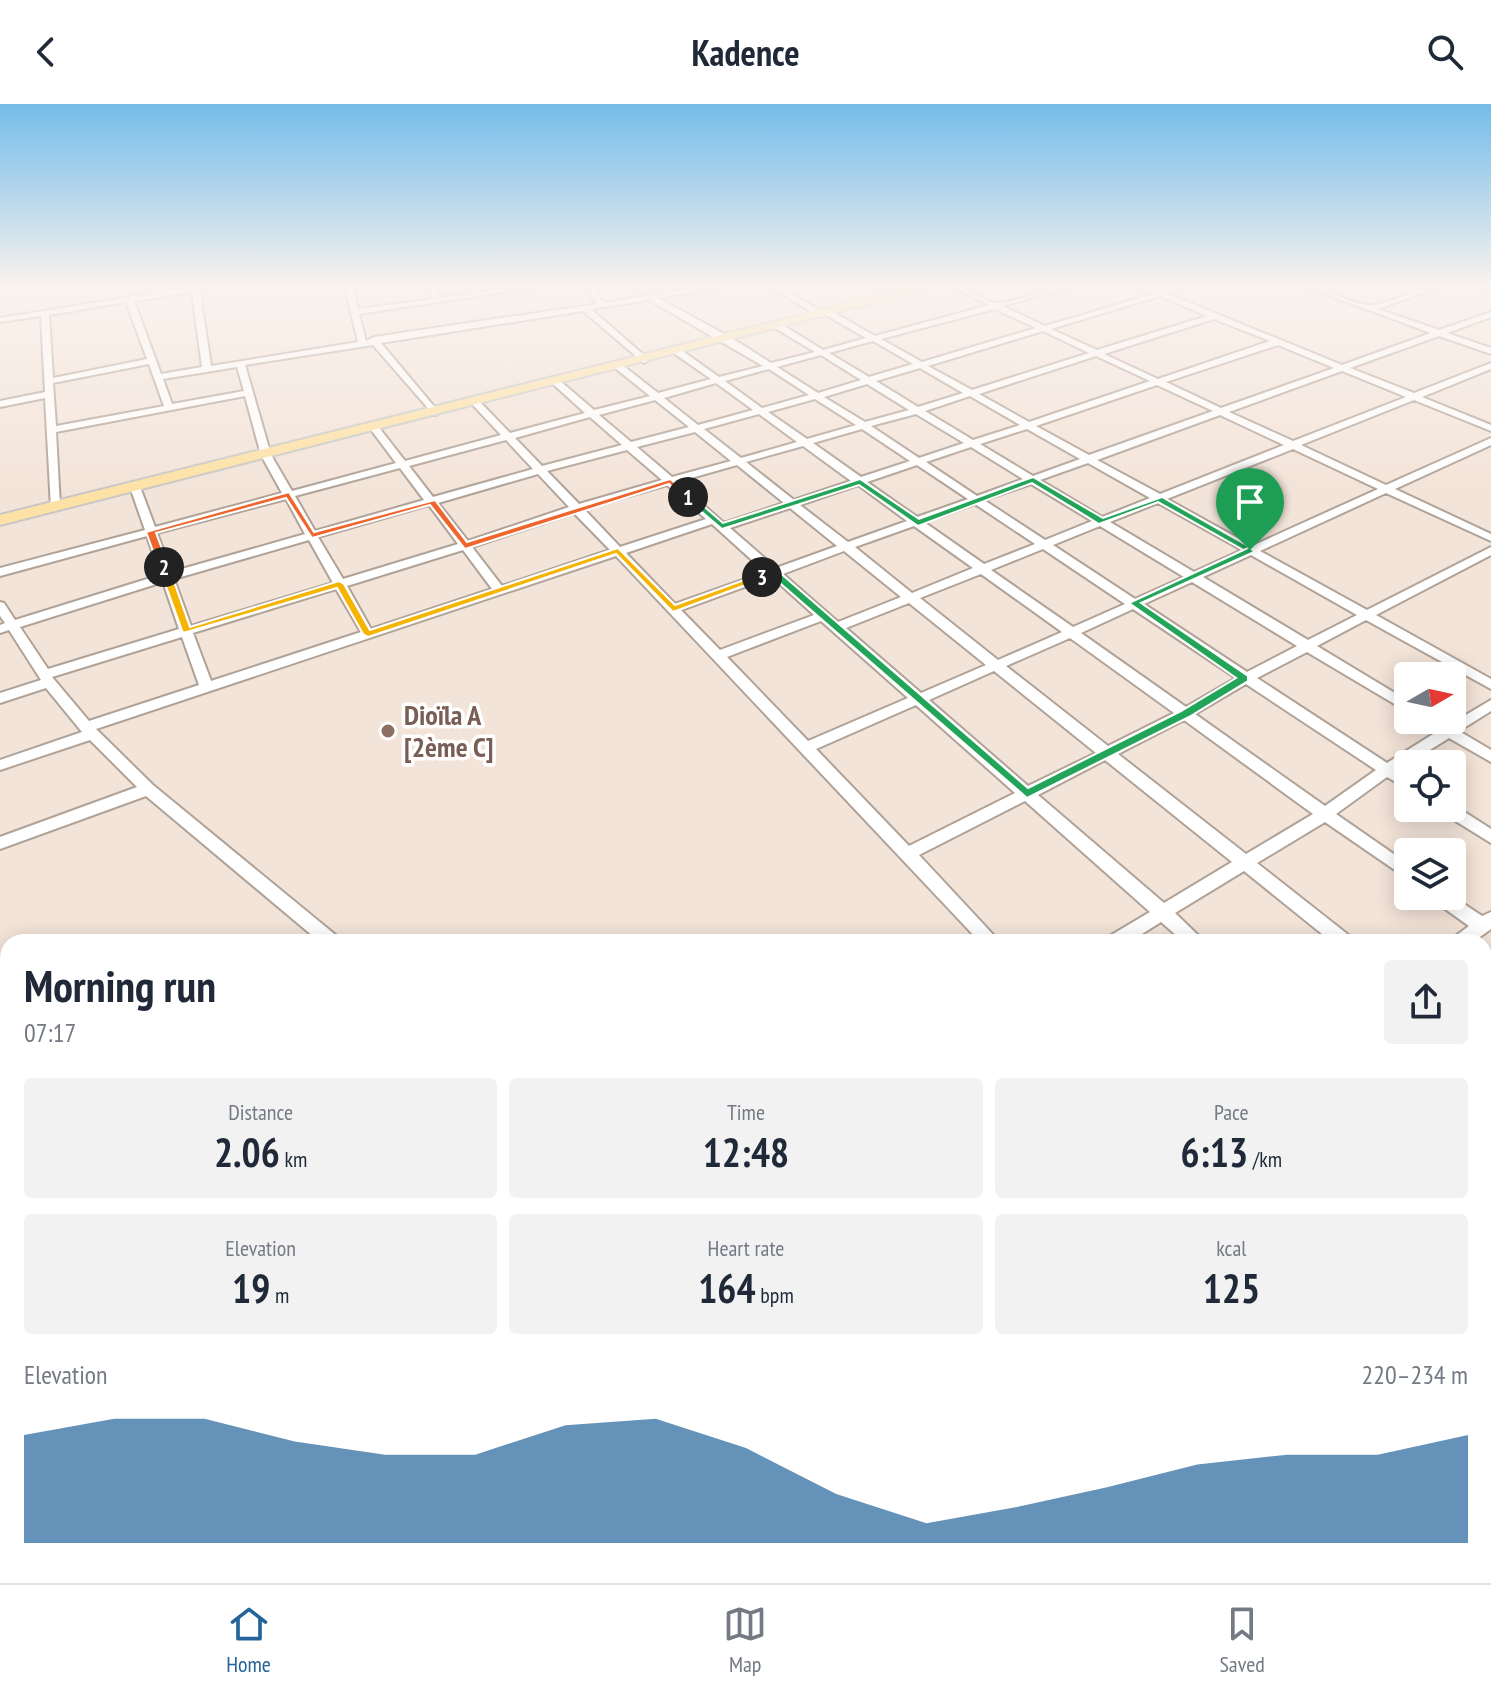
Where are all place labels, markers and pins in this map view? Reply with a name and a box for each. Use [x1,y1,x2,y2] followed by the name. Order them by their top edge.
[1216,468,1284,550] pin
[668,477,708,517] pin: 1
[144,547,184,587] pin: 2
[742,557,782,597] pin: 3
[404,696,494,765] place label: Dioïla A [2ème C]
[379,722,397,740] marker: Dioïla A [2ème C]

